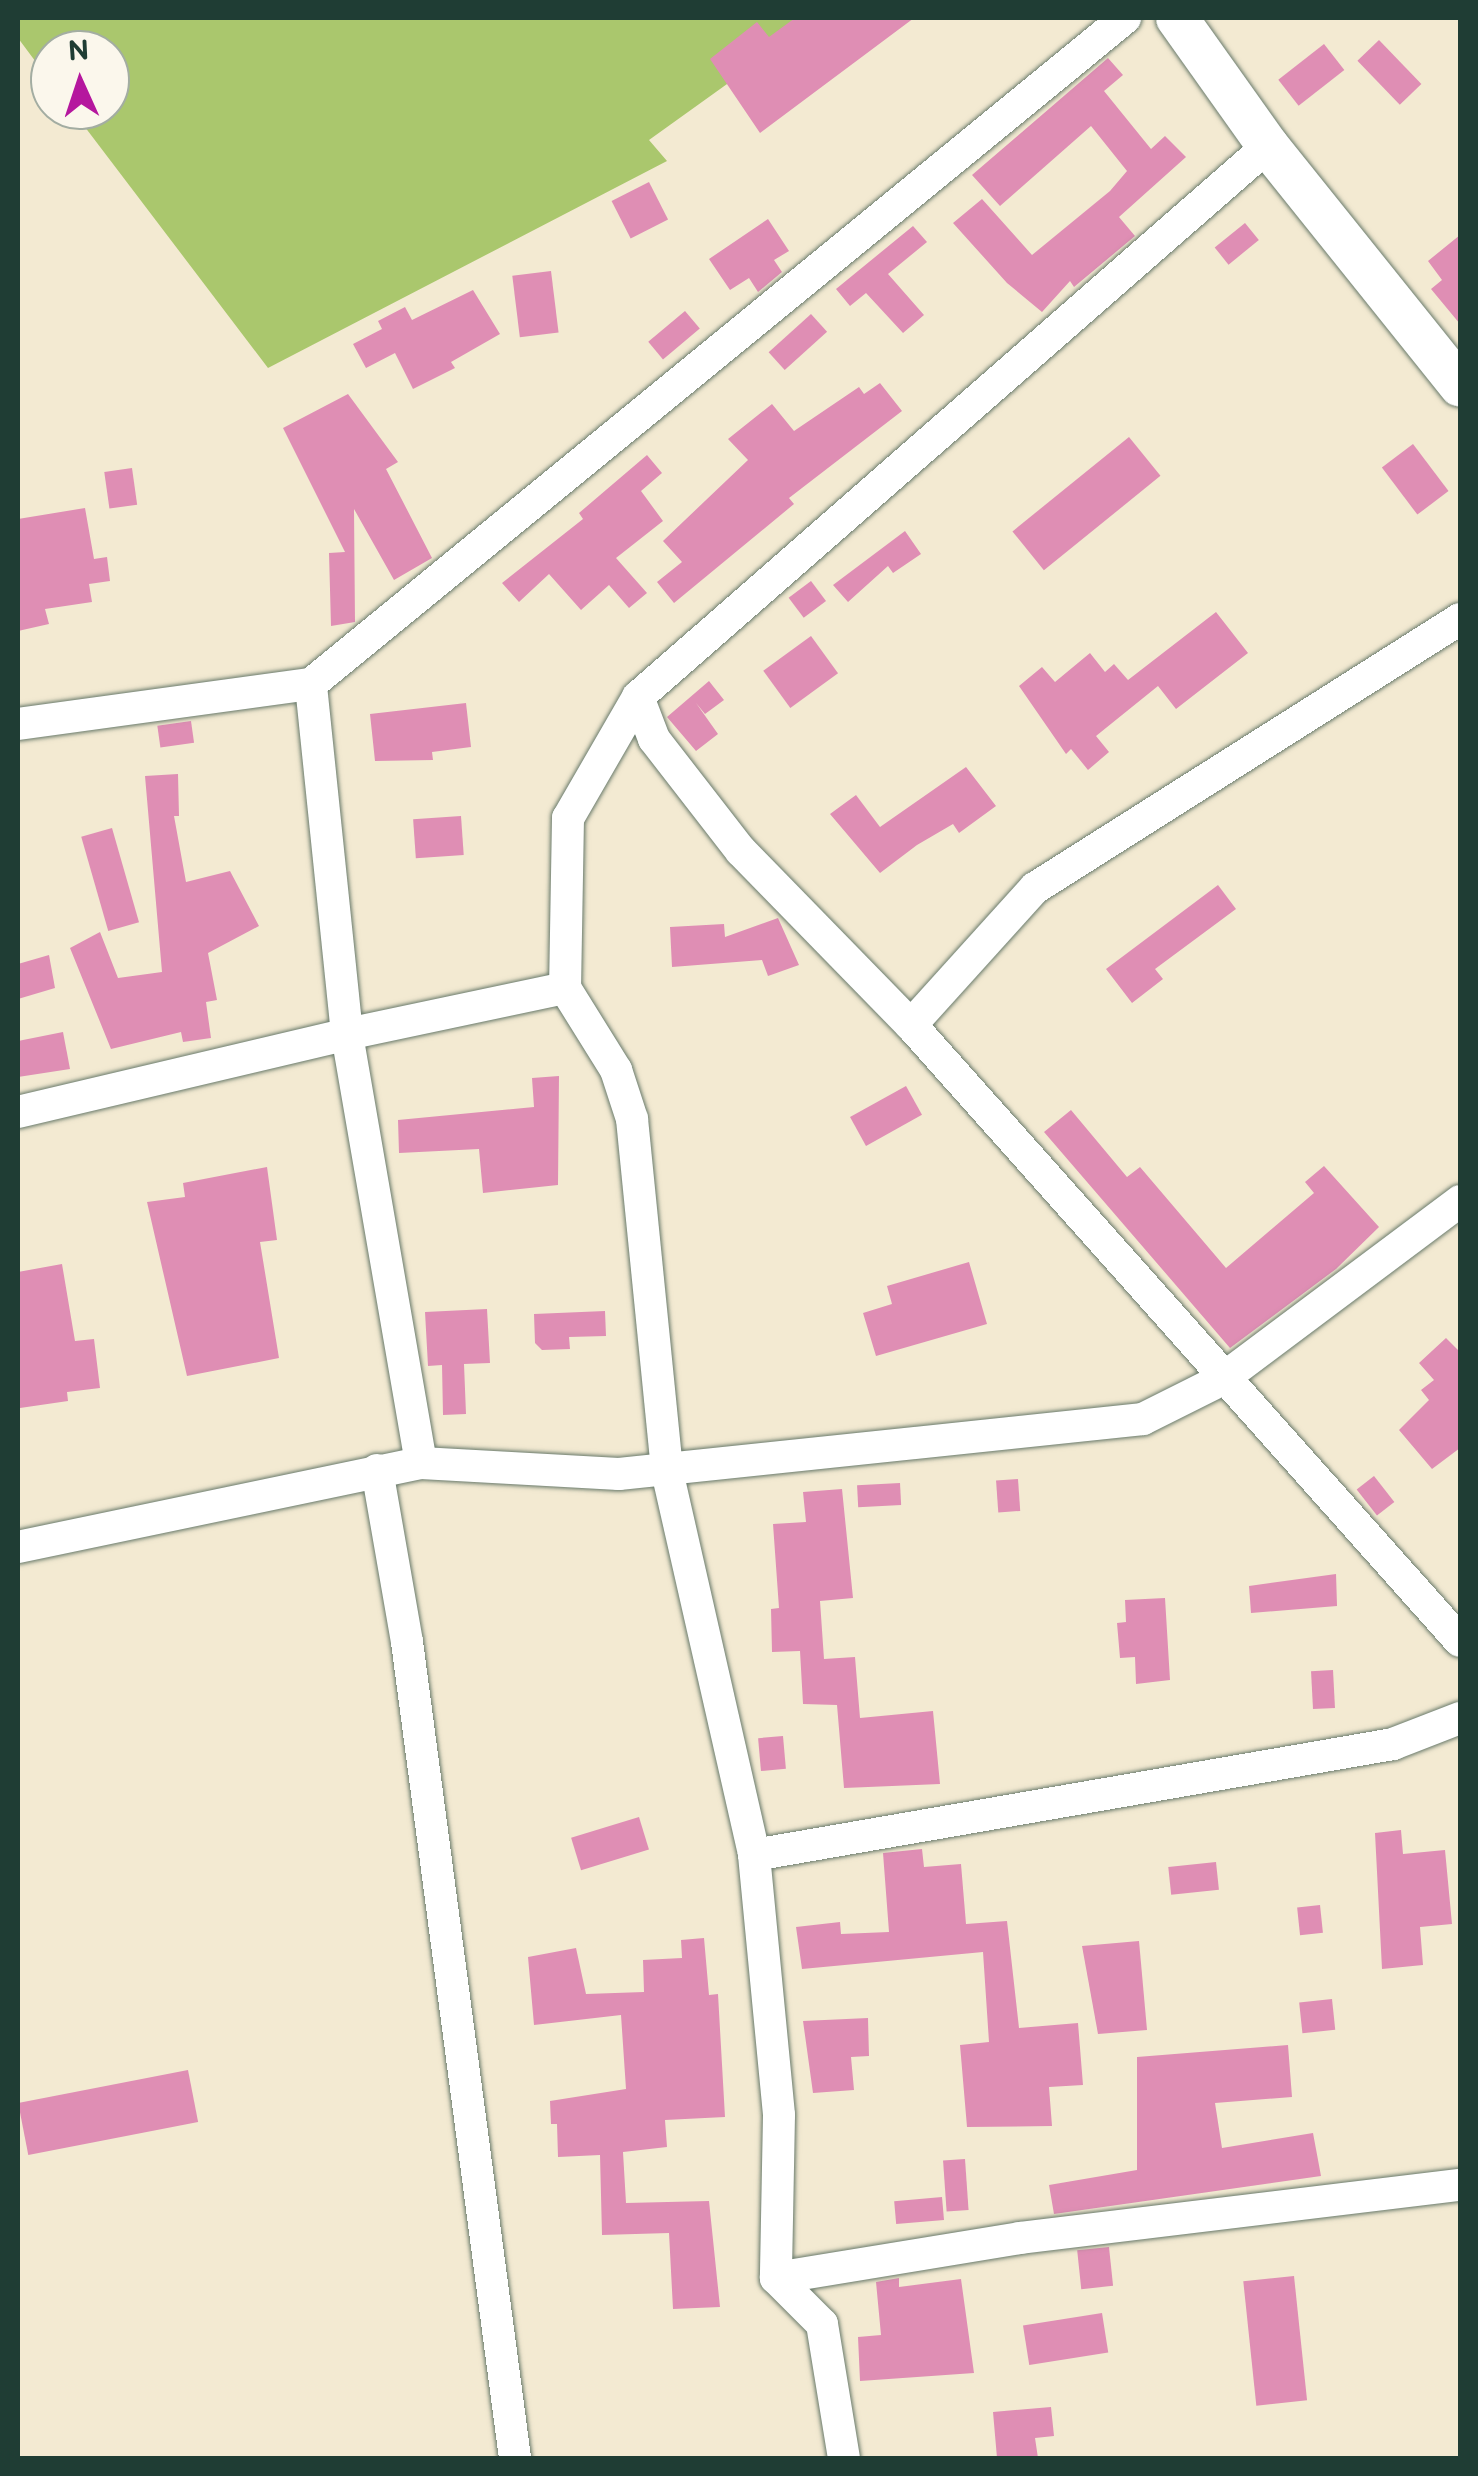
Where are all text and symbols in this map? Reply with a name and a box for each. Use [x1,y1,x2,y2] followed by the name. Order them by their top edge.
[30,30,130,130] north arrow
[67,35,90,69] text: N

